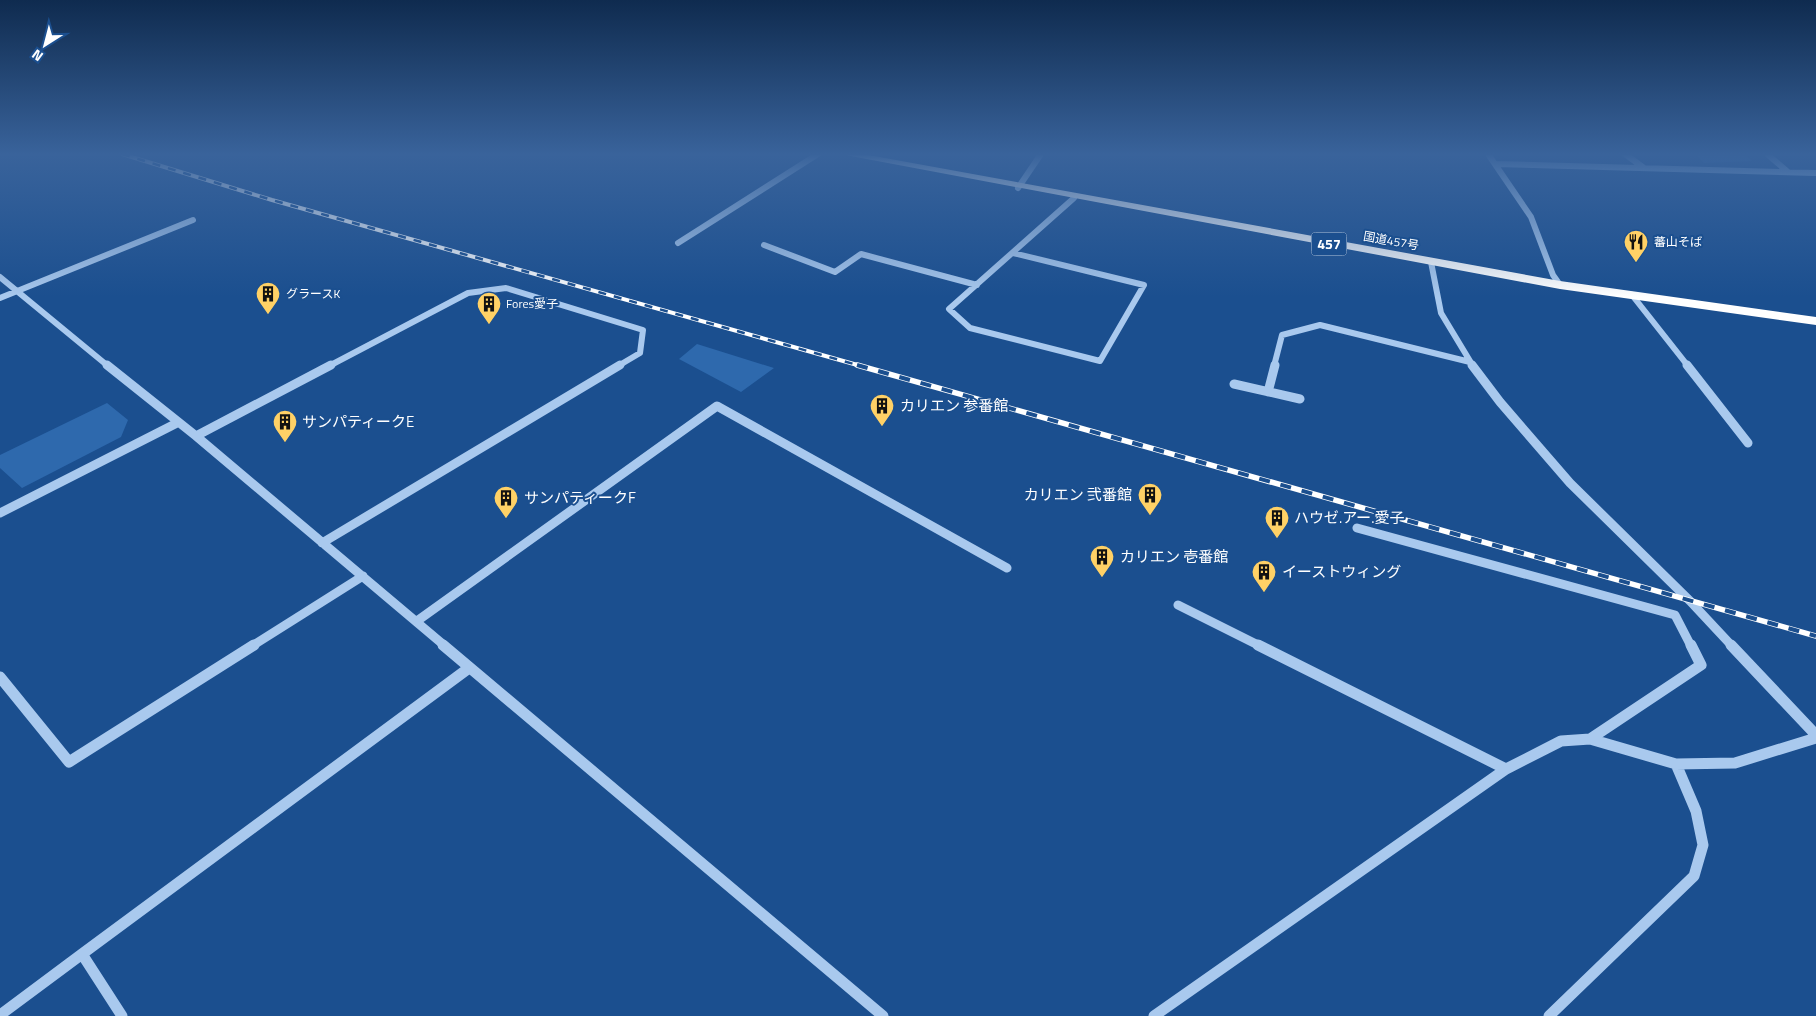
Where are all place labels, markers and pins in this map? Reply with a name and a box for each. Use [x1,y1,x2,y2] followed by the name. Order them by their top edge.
[1623,229,1649,263] restaurant icon: 蕃山そば
[1654,232,1702,251] place label: 蕃山そば
[255,281,281,315] building icon: グラースK
[286,284,340,303] place label: グラースK
[476,291,502,325] building icon: Fores愛子
[506,294,558,313] place label: Fores愛子
[869,393,895,427] building icon: カリエン 参番館
[900,394,1008,417] place label: カリエン 参番館
[272,409,298,443] building icon: サンパティークE
[302,410,414,433] place label: サンパティークE
[1137,482,1163,516] building icon: カリエン 弐番館
[1024,483,1132,506] place label: カリエン 弐番館
[493,485,519,519] building icon: サンパティークF
[524,486,636,509] place label: サンパティークF
[1264,505,1290,539] building icon: ハウゼ.アー.愛子
[1294,506,1405,529] place label: ハウゼ.アー.愛子
[1089,544,1115,578] building icon: カリエン 壱番館
[1120,545,1228,568] place label: カリエン 壱番館
[1251,559,1277,593] building icon: イーストウィング
[1282,560,1401,583] place label: イーストウィング

